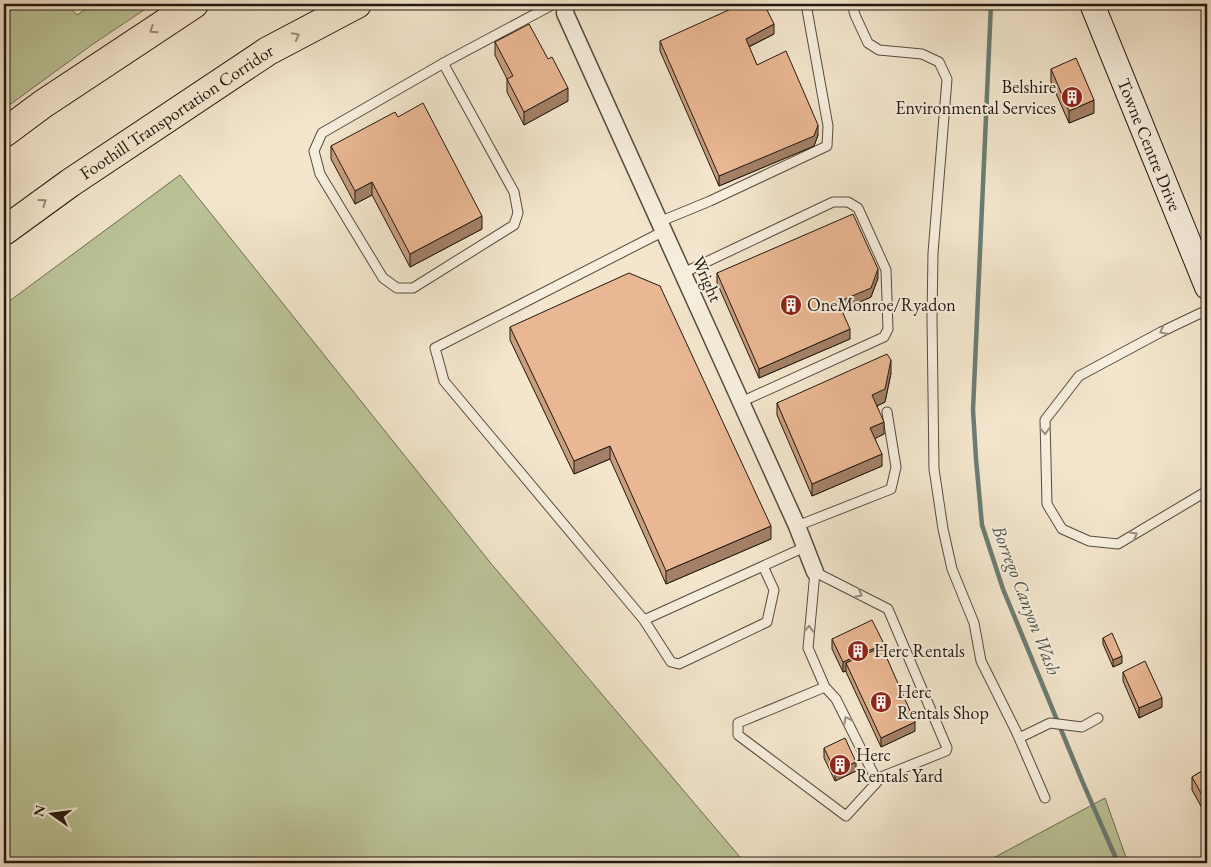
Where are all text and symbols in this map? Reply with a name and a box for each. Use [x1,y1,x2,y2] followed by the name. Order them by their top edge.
[149,24,159,33] one-way arrow
[291,32,300,42] one-way arrow
[75,38,277,184] street label: Foothill Transportation Corridor
[895,75,1056,119] place label: Belshire Environmental Services
[1112,75,1187,214] street label: Towne Centre Drive
[1060,85,1084,109] building icon: Belshire Environmental Services
[37,199,47,208] one-way arrow
[687,252,728,306] street label: Wright
[779,293,803,317] building icon: OneMonroe/Ryadon
[807,293,956,316] place label: OneMonroe/Ryadon
[1159,325,1168,335] one-way arrow
[1040,428,1050,435] one-way arrow
[986,521,1067,679] water label: Borrego Canyon Wash
[1129,531,1138,541] one-way arrow
[853,588,862,598] one-way arrow
[804,625,815,633] one-way arrow
[846,639,870,663] building icon: Herc Rentals
[874,639,965,662] place label: Herc Rentals
[897,680,989,724] place label: Herc Rentals Shop
[869,690,893,714] building icon: Herc Rentals Shop
[843,716,853,725] one-way arrow
[856,743,944,787] place label: Herc Rentals Yard
[828,753,852,777] building icon: Herc Rentals Yard
[28,790,78,840] north arrow
[29,803,50,819] text: N

